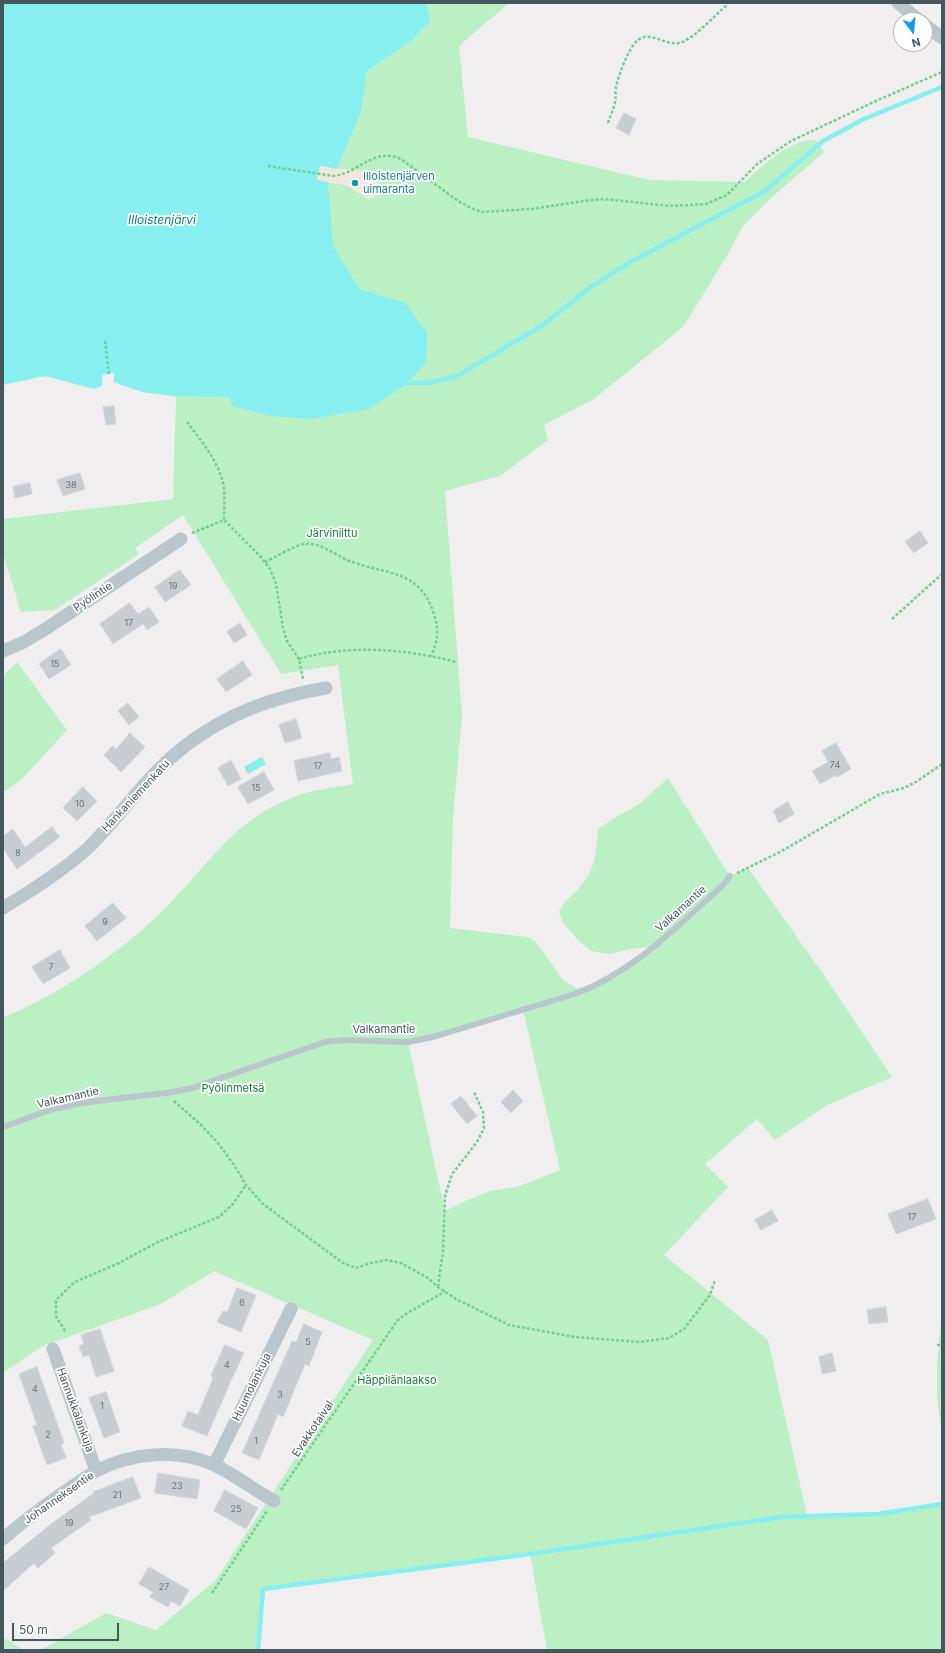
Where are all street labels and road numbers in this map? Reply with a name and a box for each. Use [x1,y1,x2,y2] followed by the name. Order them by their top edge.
[71,579,115,615] street label: Pyölintie
[99,757,173,835] street label: Hankaniemenkatu
[653,883,709,935] street label: Valkamantie
[352,1023,416,1037] street label: Valkamantie
[36,1084,100,1112] street label: Valkamantie
[230,1351,274,1423] street label: Huumolankuja
[54,1366,96,1454] street label: Hannukkalankuja
[289,1398,337,1460] street label: Evakkotaival
[21,1469,97,1527] street label: Johanneksentie

